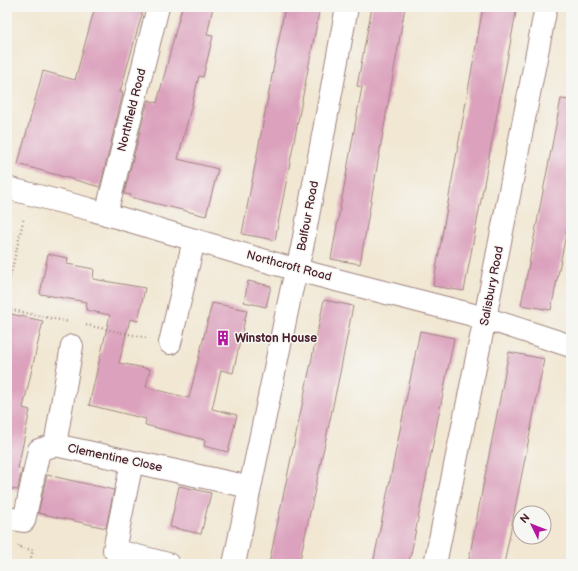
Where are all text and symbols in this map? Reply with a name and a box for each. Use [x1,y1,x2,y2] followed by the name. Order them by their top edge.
[114,67,150,153] street label: Northfield Road
[294,180,322,252] street label: Balfour Road
[477,245,507,327] street label: Salisbury Road
[245,247,333,285] street label: Northcroft Road
[214,329,232,347] building icon: Winston House
[235,331,317,346] place label: Winston House
[66,441,164,475] street label: Clementine Close
[512,505,552,545] north arrow
[517,511,533,526] text: N

